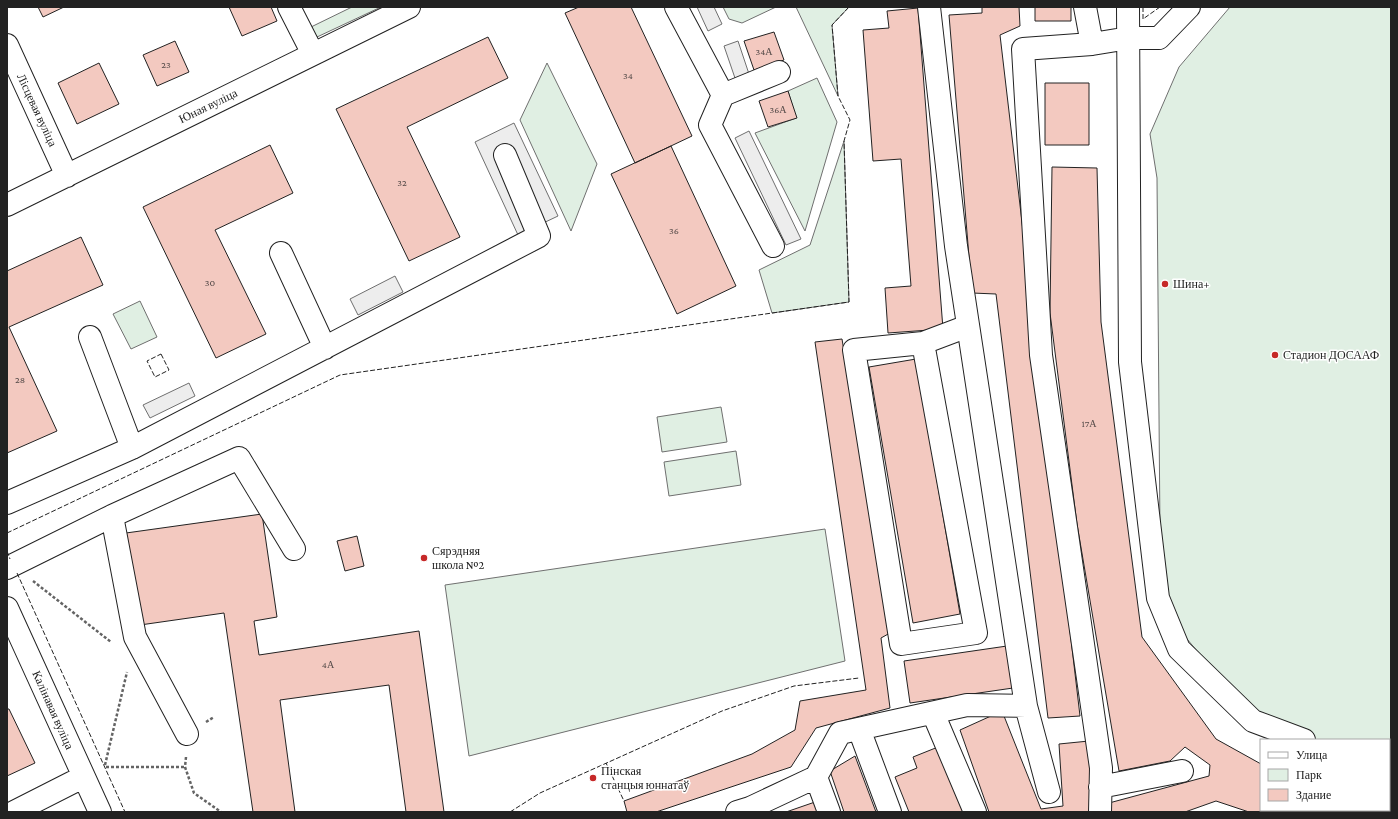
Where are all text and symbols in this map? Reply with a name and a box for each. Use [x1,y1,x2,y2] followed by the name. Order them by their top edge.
[755,46,773,57] house number: 34А
[161,59,171,70] house number: 23
[623,70,633,81] house number: 34
[14,71,60,149] street label: Лісцевая вуліца
[176,85,240,126] street label: Юная вуліца
[769,104,787,115] house number: 36А
[397,177,407,188] house number: 32
[669,225,679,236] house number: 36
[205,277,216,288] house number: 30
[1173,277,1210,291] place label: Шина+
[1160,279,1170,289] marker: Шина+
[1283,348,1379,362] place label: Стадион ДОСААФ
[1270,350,1280,360] marker: Стадион ДОСААФ
[15,374,25,385] house number: 28
[1081,418,1097,429] house number: 17А
[432,544,484,572] place label: Сярэдняя школа №2
[419,553,429,563] marker: Сярэдняя школа №2
[322,659,335,670] house number: 4А
[29,668,77,752] street label: Калінавая вуліца
[1260,739,1390,811] legend
[1296,748,1328,762] text: Улица
[601,764,689,792] place label: Пінская станцыя юннатаў
[1296,768,1322,782] text: Парк
[588,773,598,783] marker: Пінская станцыя юннатаў
[1296,788,1331,802] text: Здание

